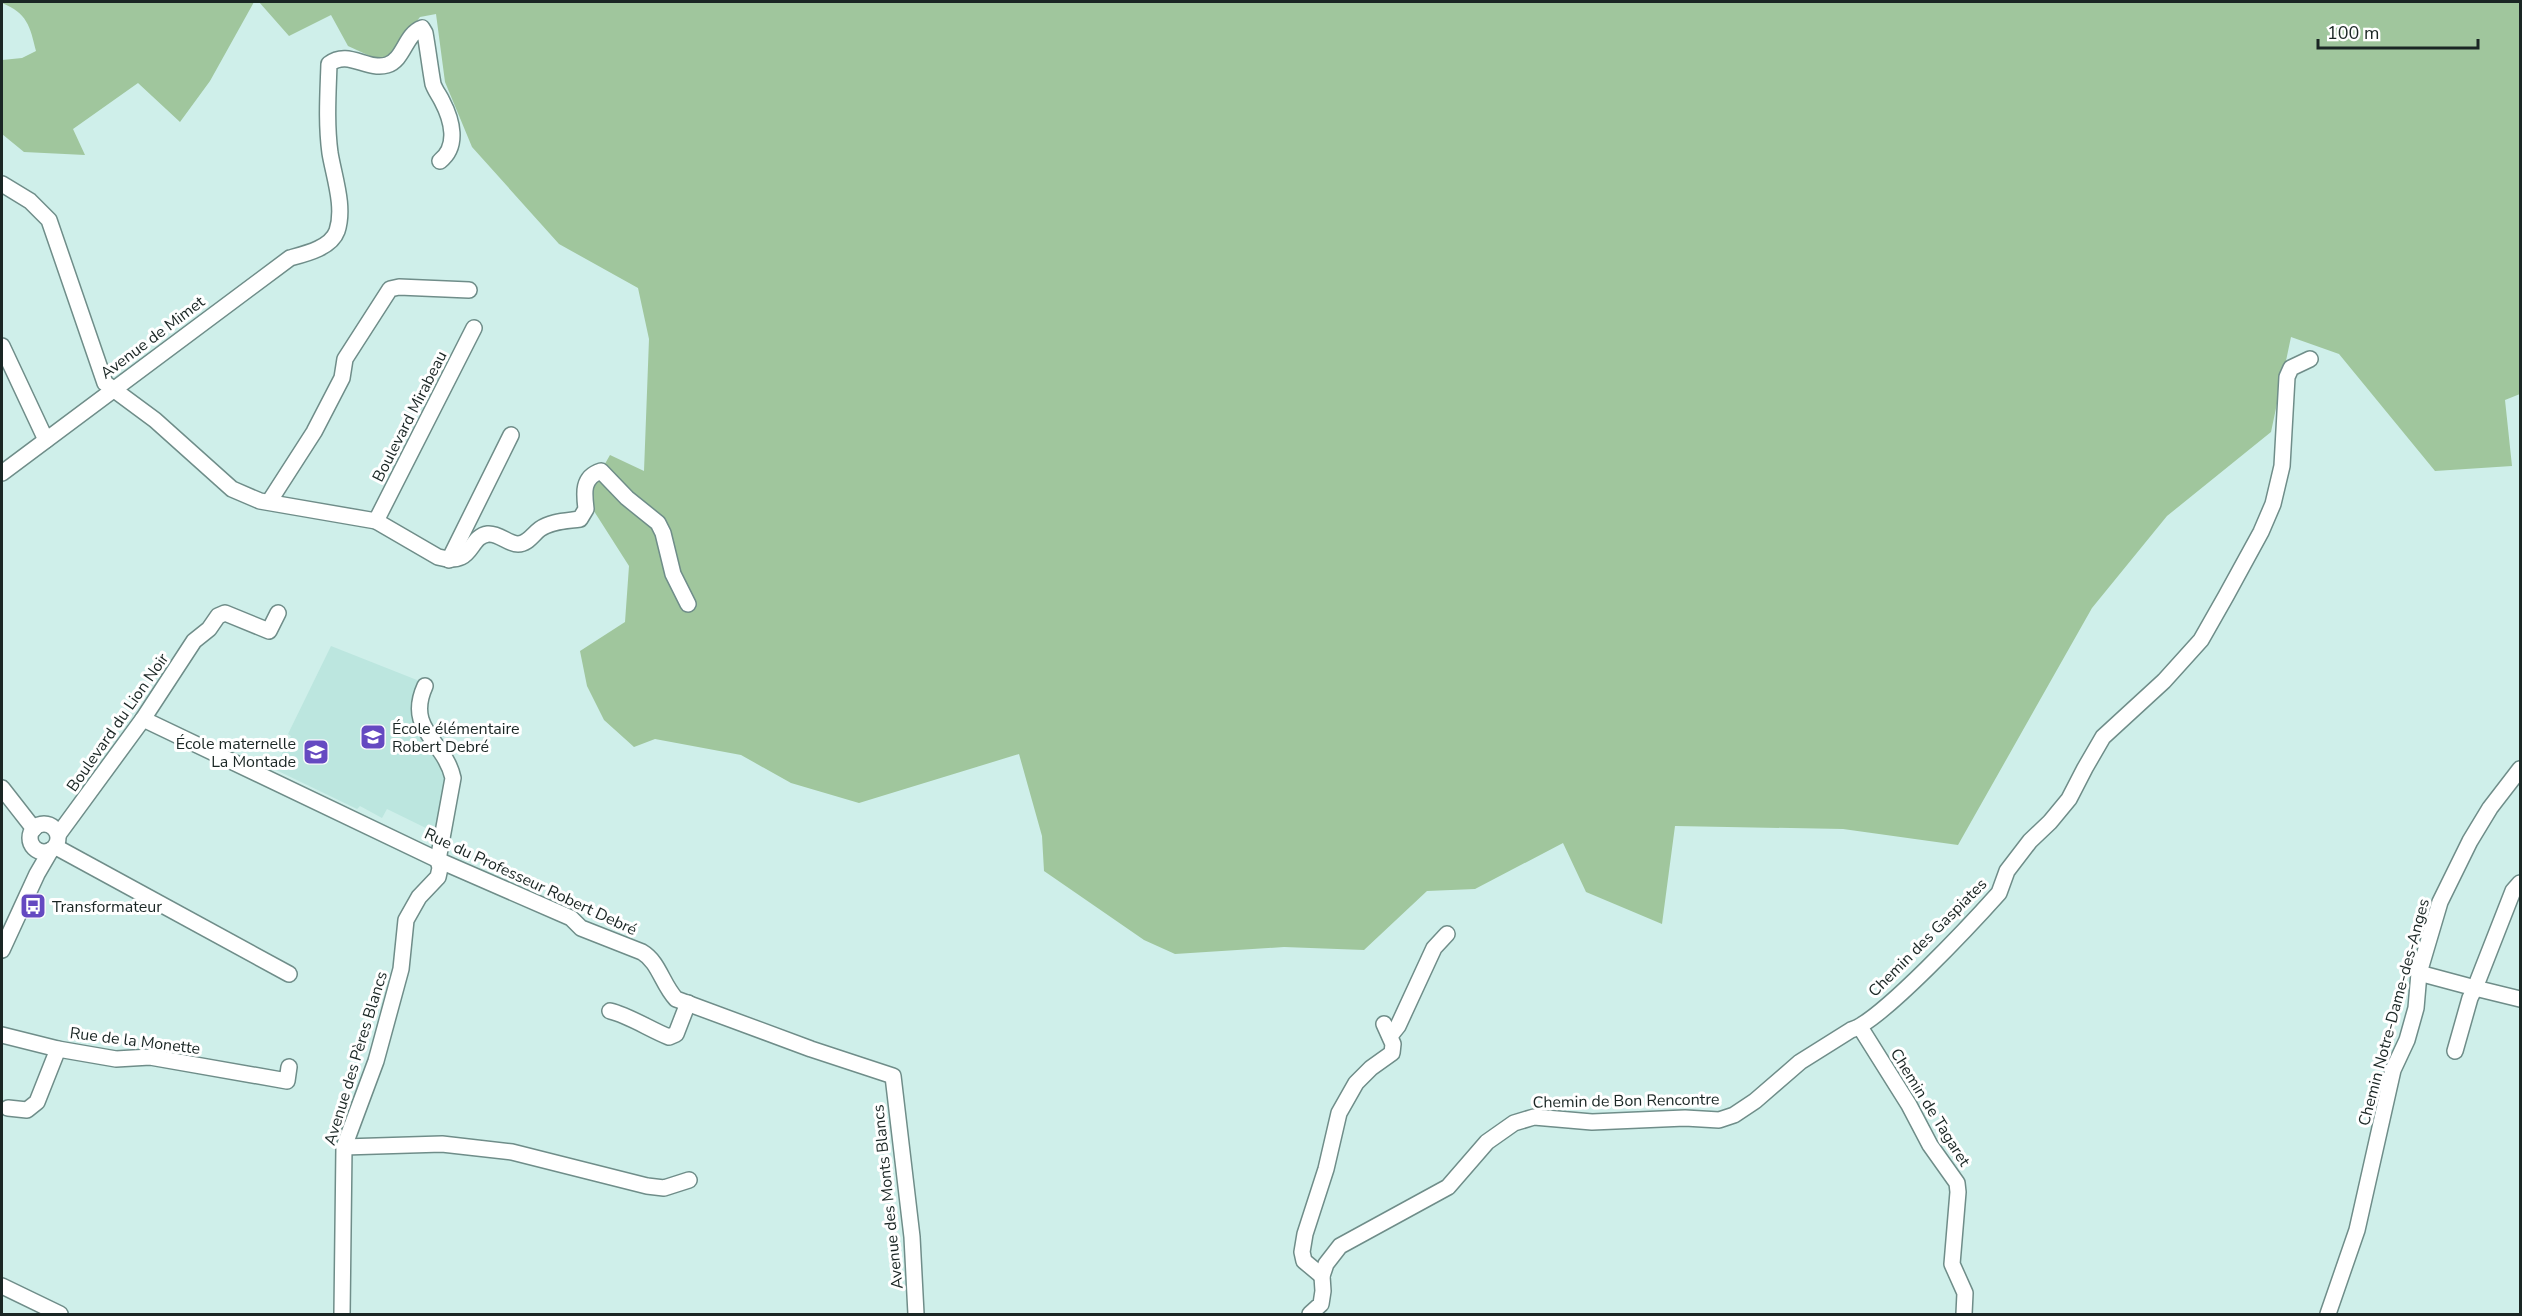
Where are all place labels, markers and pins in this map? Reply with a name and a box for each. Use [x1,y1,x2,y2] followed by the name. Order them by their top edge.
[392,718,520,758] place label: École élémentaire Robert Debré
[358,722,388,752] school or university icon: École élémentaire Robert Debré
[176,733,296,773] place label: École maternelle La Montade
[301,737,331,767] school or university icon: École maternelle La Montade
[18,891,48,921] bus stop icon: Transformateur
[52,896,162,918] place label: Transformateur

